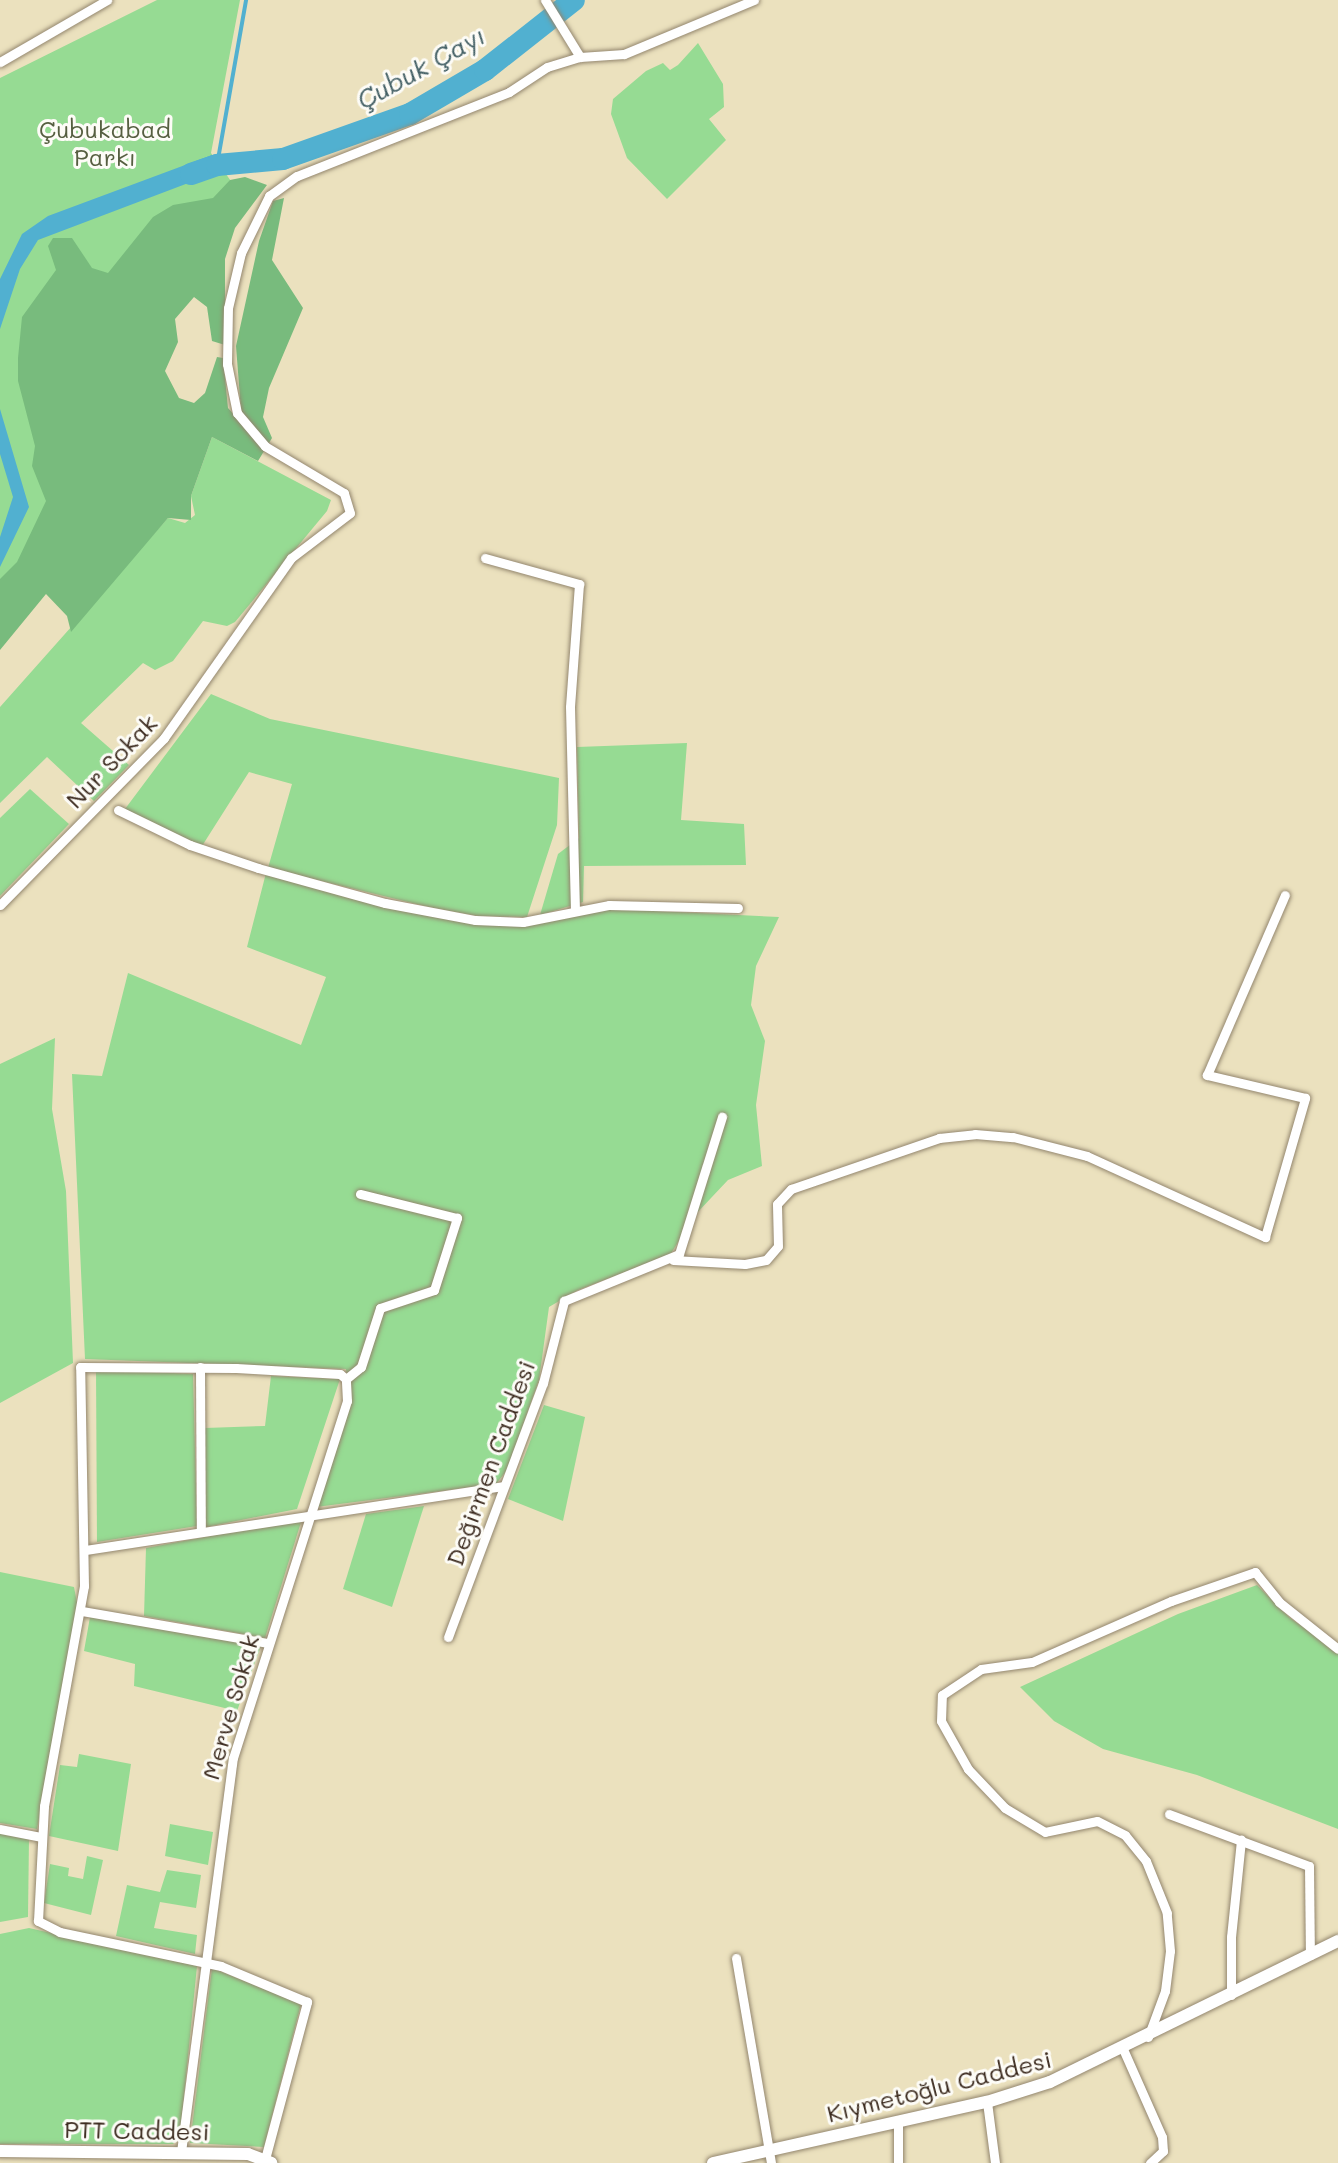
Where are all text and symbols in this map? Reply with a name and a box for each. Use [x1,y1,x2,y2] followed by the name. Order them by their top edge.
[351,20,491,116] water label: Çubuk Çayı
[39,115,171,171] park label: Çubukabad Parkı
[59,708,163,814] street label: Nur Sokak
[440,1357,540,1569] street label: Değirmen Caddesi
[196,1631,264,1783] street label: Merve Sokak
[824,2044,1054,2128] street label: Kıymetoğlu Caddesi
[64,2114,210,2146] street label: PTT Caddesi

